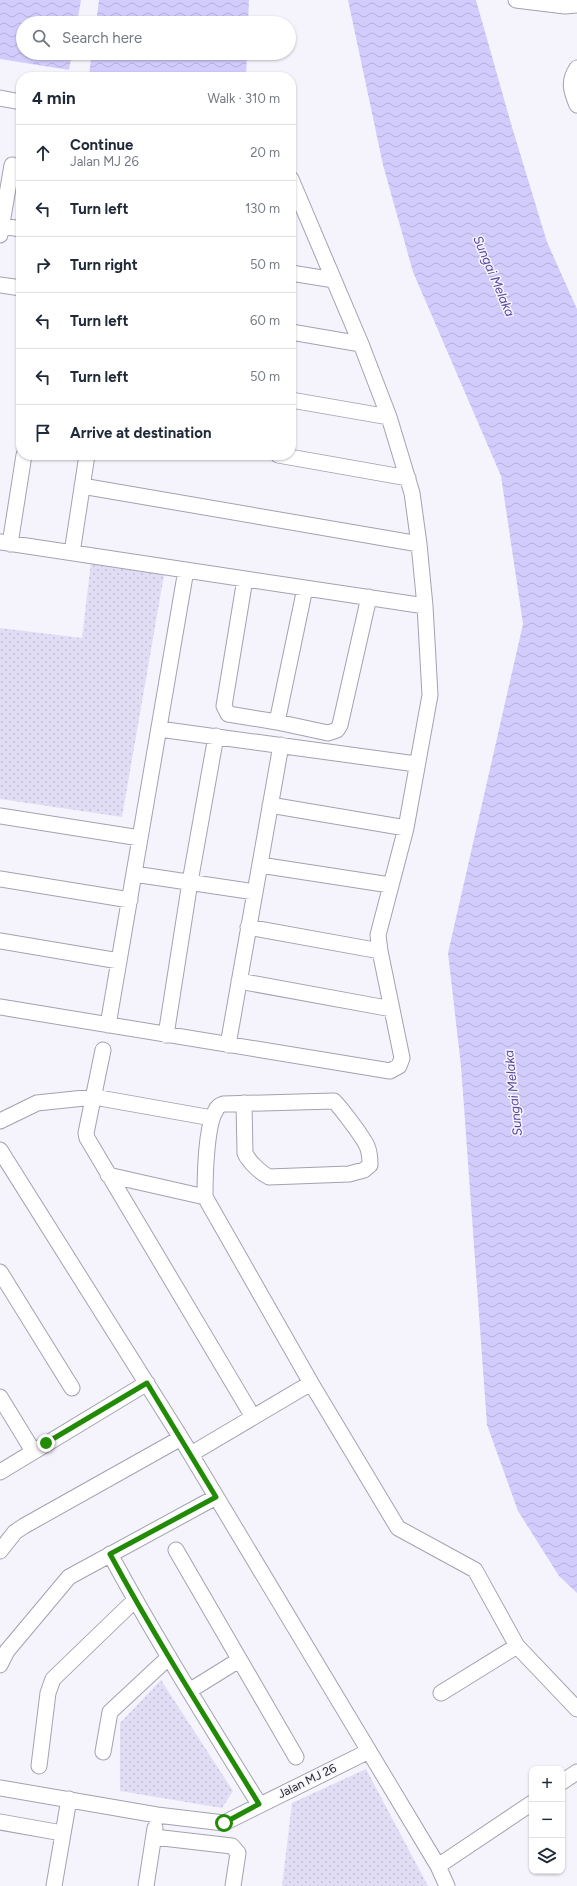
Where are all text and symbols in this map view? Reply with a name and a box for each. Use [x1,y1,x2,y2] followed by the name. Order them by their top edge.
[16,16,296,60] search box
[30,27,52,49] icon: search
[62,29,142,47] text: Search here
[32,88,76,108] text: 4 min
[207,91,280,106] text: Walk · 310 m
[70,136,133,154] text: Continue
[32,142,54,164] icon: ahead
[250,145,280,160] text: 20 m
[70,154,139,169] text: Jalan MJ 26
[32,198,54,220] icon: left
[70,200,128,218] text: Turn left
[245,201,280,216] text: 130 m
[470,233,518,319] water label: Sungai Melaka
[32,254,54,276] icon: right
[70,256,138,274] text: Turn right
[250,257,280,272] text: 50 m
[32,310,54,332] icon: left
[70,312,128,330] text: Turn left
[250,313,280,328] text: 60 m
[32,366,54,388] icon: left
[70,368,128,386] text: Turn left
[250,369,280,384] text: 50 m
[32,422,54,444] icon: arrive
[70,424,211,442] text: Arrive at destination
[501,1049,525,1137] water label: Sungai Melaka
[37,1434,55,1452] route end
[275,1761,339,1801] street label: Jalan MJ 26
[529,1766,565,1874] map controls
[529,1766,565,1802] button: +
[529,1802,565,1838] button: −
[215,1814,233,1832] route start
[529,1838,565,1874] button: layers

